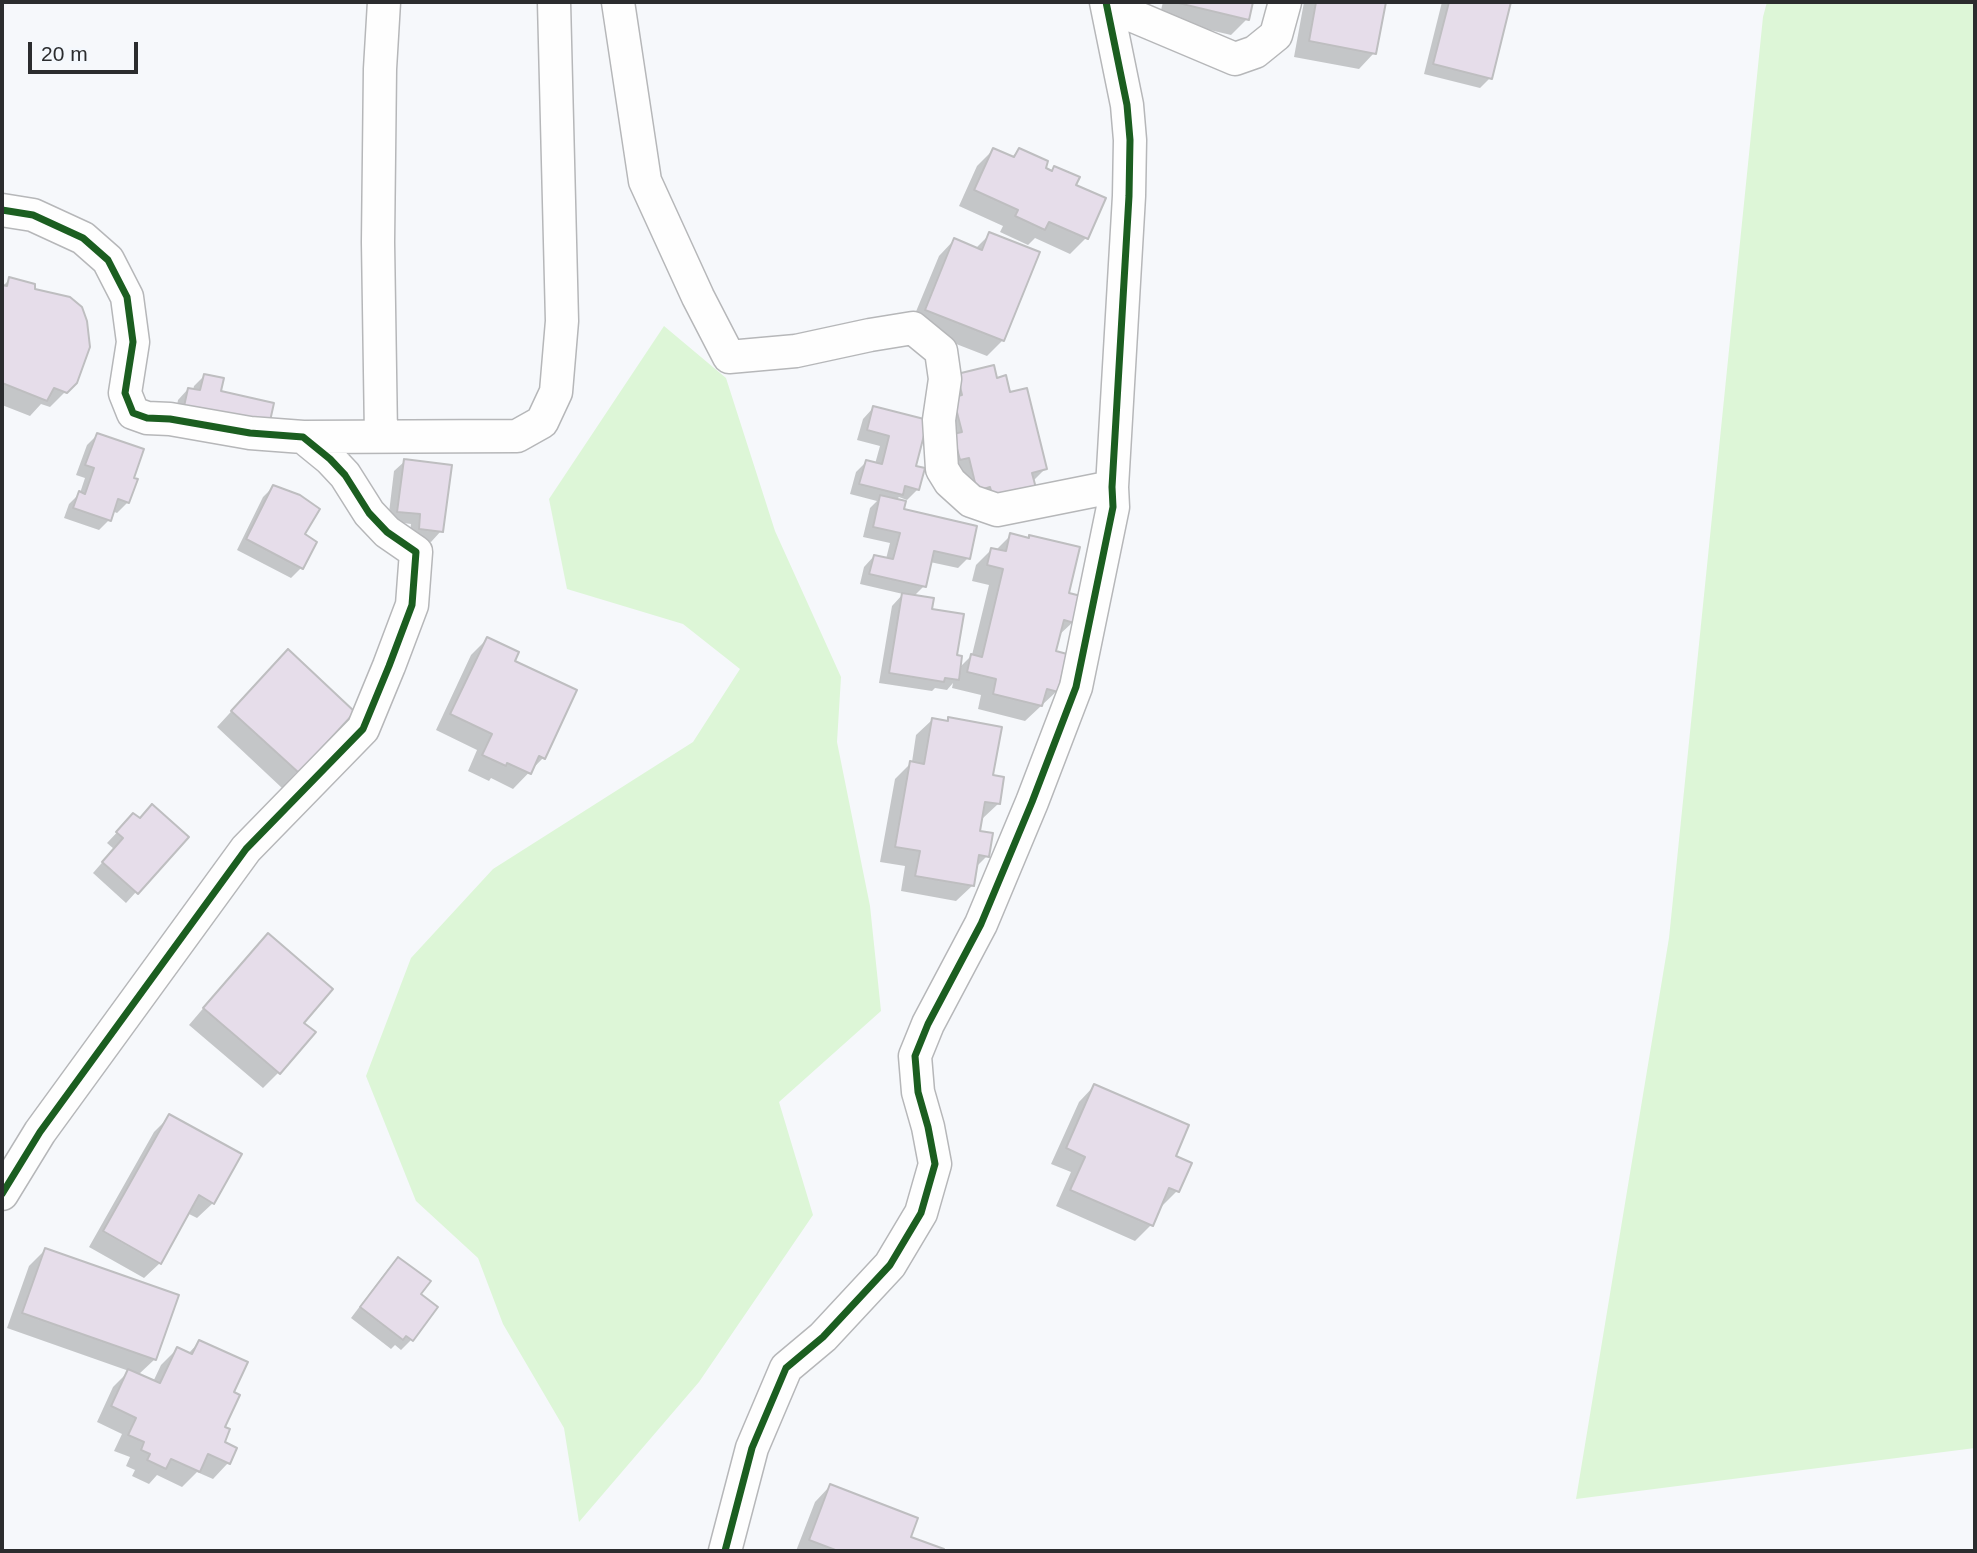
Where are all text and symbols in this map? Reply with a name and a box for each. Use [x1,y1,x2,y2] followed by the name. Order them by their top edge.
[32,28,142,72] scale bar
[41,42,88,65] text: 20 m

